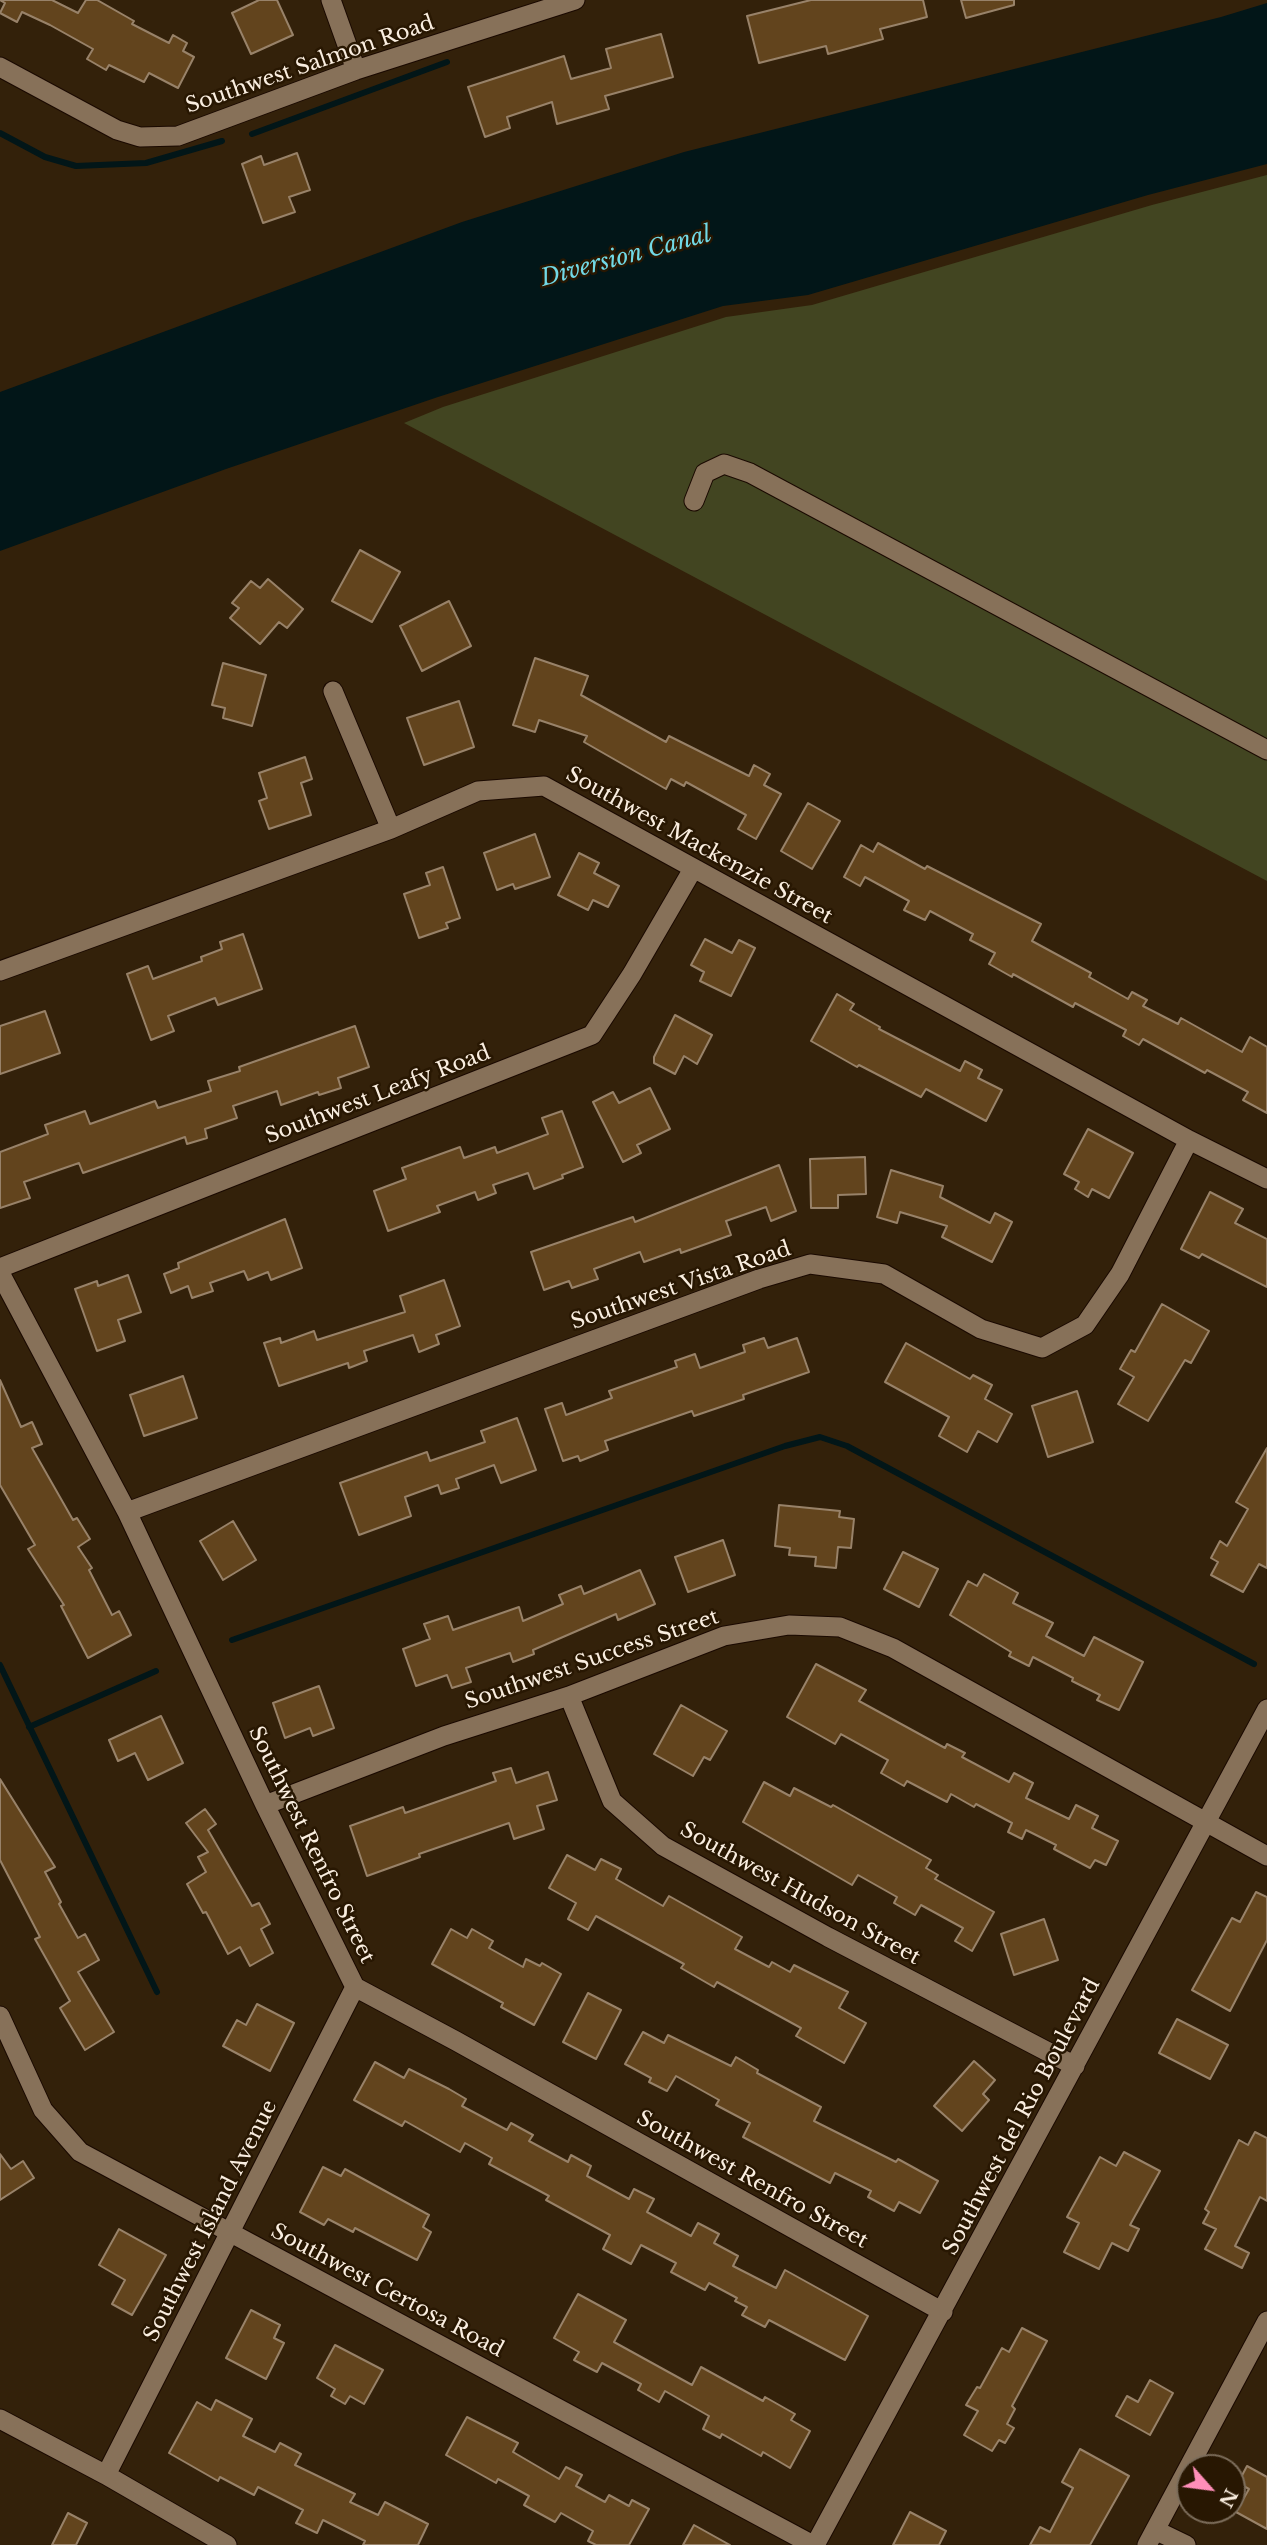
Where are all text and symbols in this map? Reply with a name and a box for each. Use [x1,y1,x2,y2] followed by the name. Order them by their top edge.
[182,11,438,119] street label: Southwest Salmon Road
[538,221,714,293] water label: Diversion Canal
[561,762,837,930] street label: Southwest Mackenzie Street
[262,1040,494,1150] street label: Southwest Leafy Road
[568,1237,794,1335] street label: Southwest Vista Road
[462,1605,722,1715] street label: Southwest Success Street
[243,1722,379,1968] street label: Southwest Renfro Street
[676,1817,924,1971] street label: Southwest Hudson Street
[938,1974,1106,2260] street label: Southwest del Rio Boulevard
[139,2096,283,2346] street label: Southwest Island Avenue
[632,2106,872,2254] street label: Southwest Renfro Street
[266,2219,508,2363] street label: Southwest Certosa Road
[1176,2454,1246,2524] north arrow
[1214,2485,1243,2511] text: N

